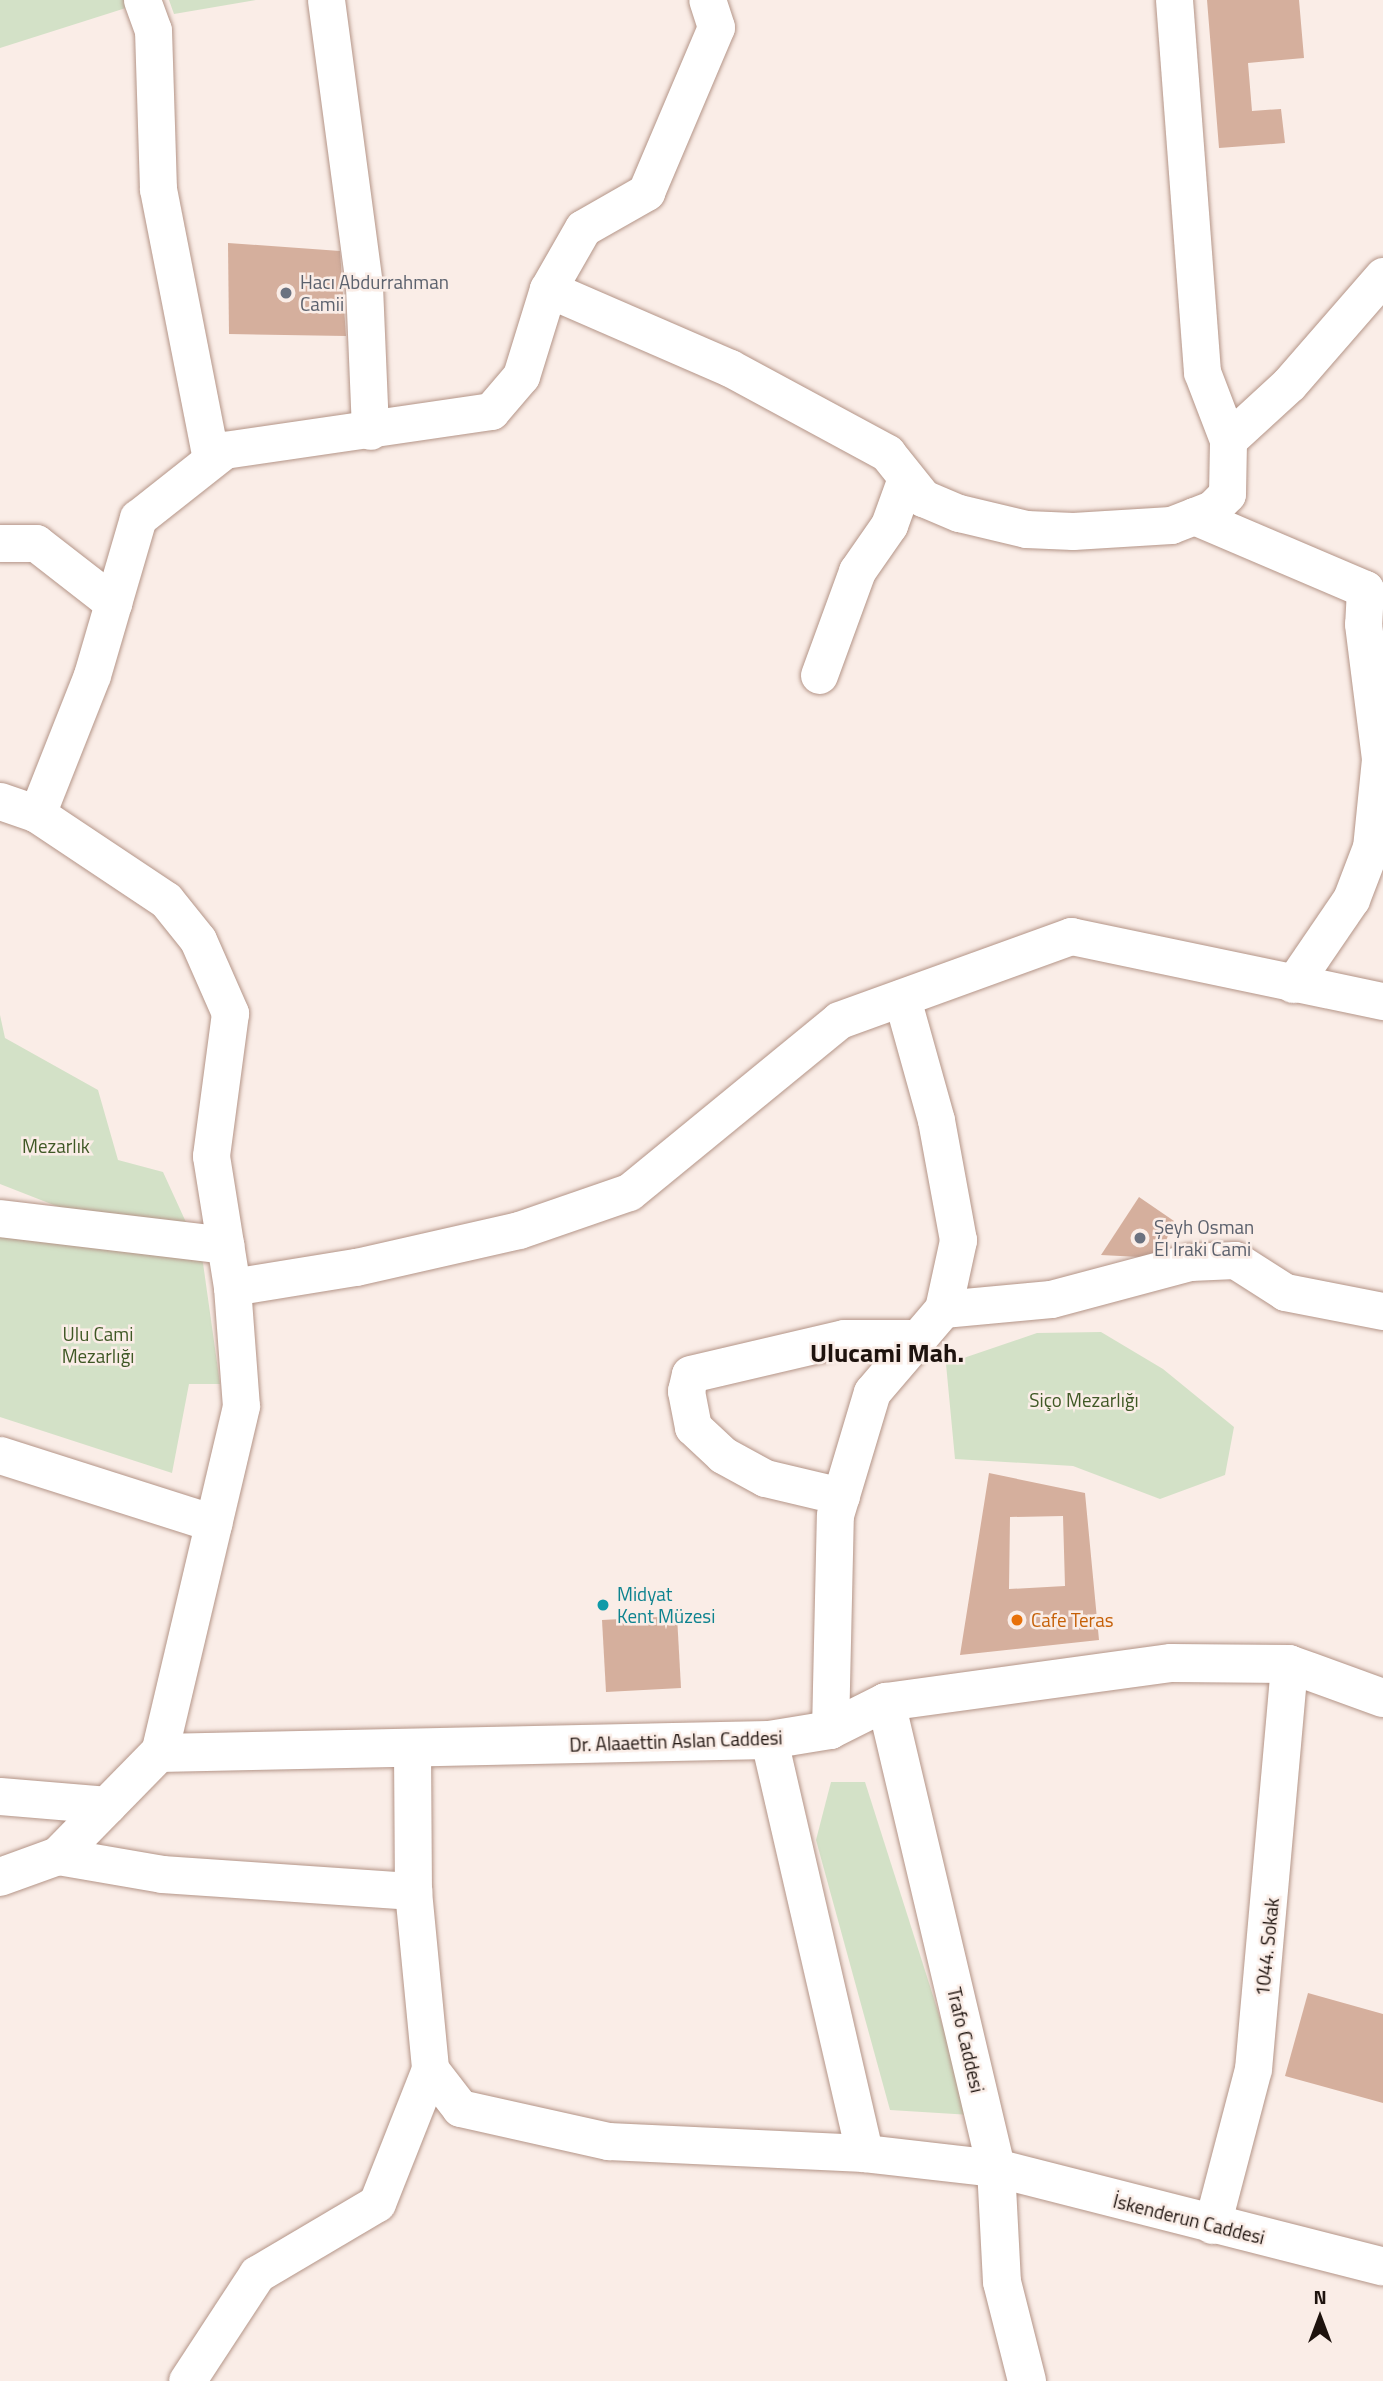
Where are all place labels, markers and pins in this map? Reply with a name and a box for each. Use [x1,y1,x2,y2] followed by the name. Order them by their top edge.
[300,271,449,315] place label: Hacı Abdurrahman Camii
[278,285,294,301] marker: Hacı Abdurrahman Camii
[1154,1216,1254,1260] place label: Şeyh Osman El Iraki Cami
[1132,1230,1148,1246] marker: Şeyh Osman El Iraki Cami
[617,1583,715,1627] place label: Midyat Kent Müzesi
[595,1597,611,1613] marker: Midyat Kent Müzesi
[1031,1609,1114,1631] place label: Cafe Teras
[1009,1612,1025,1628] marker: Cafe Teras

